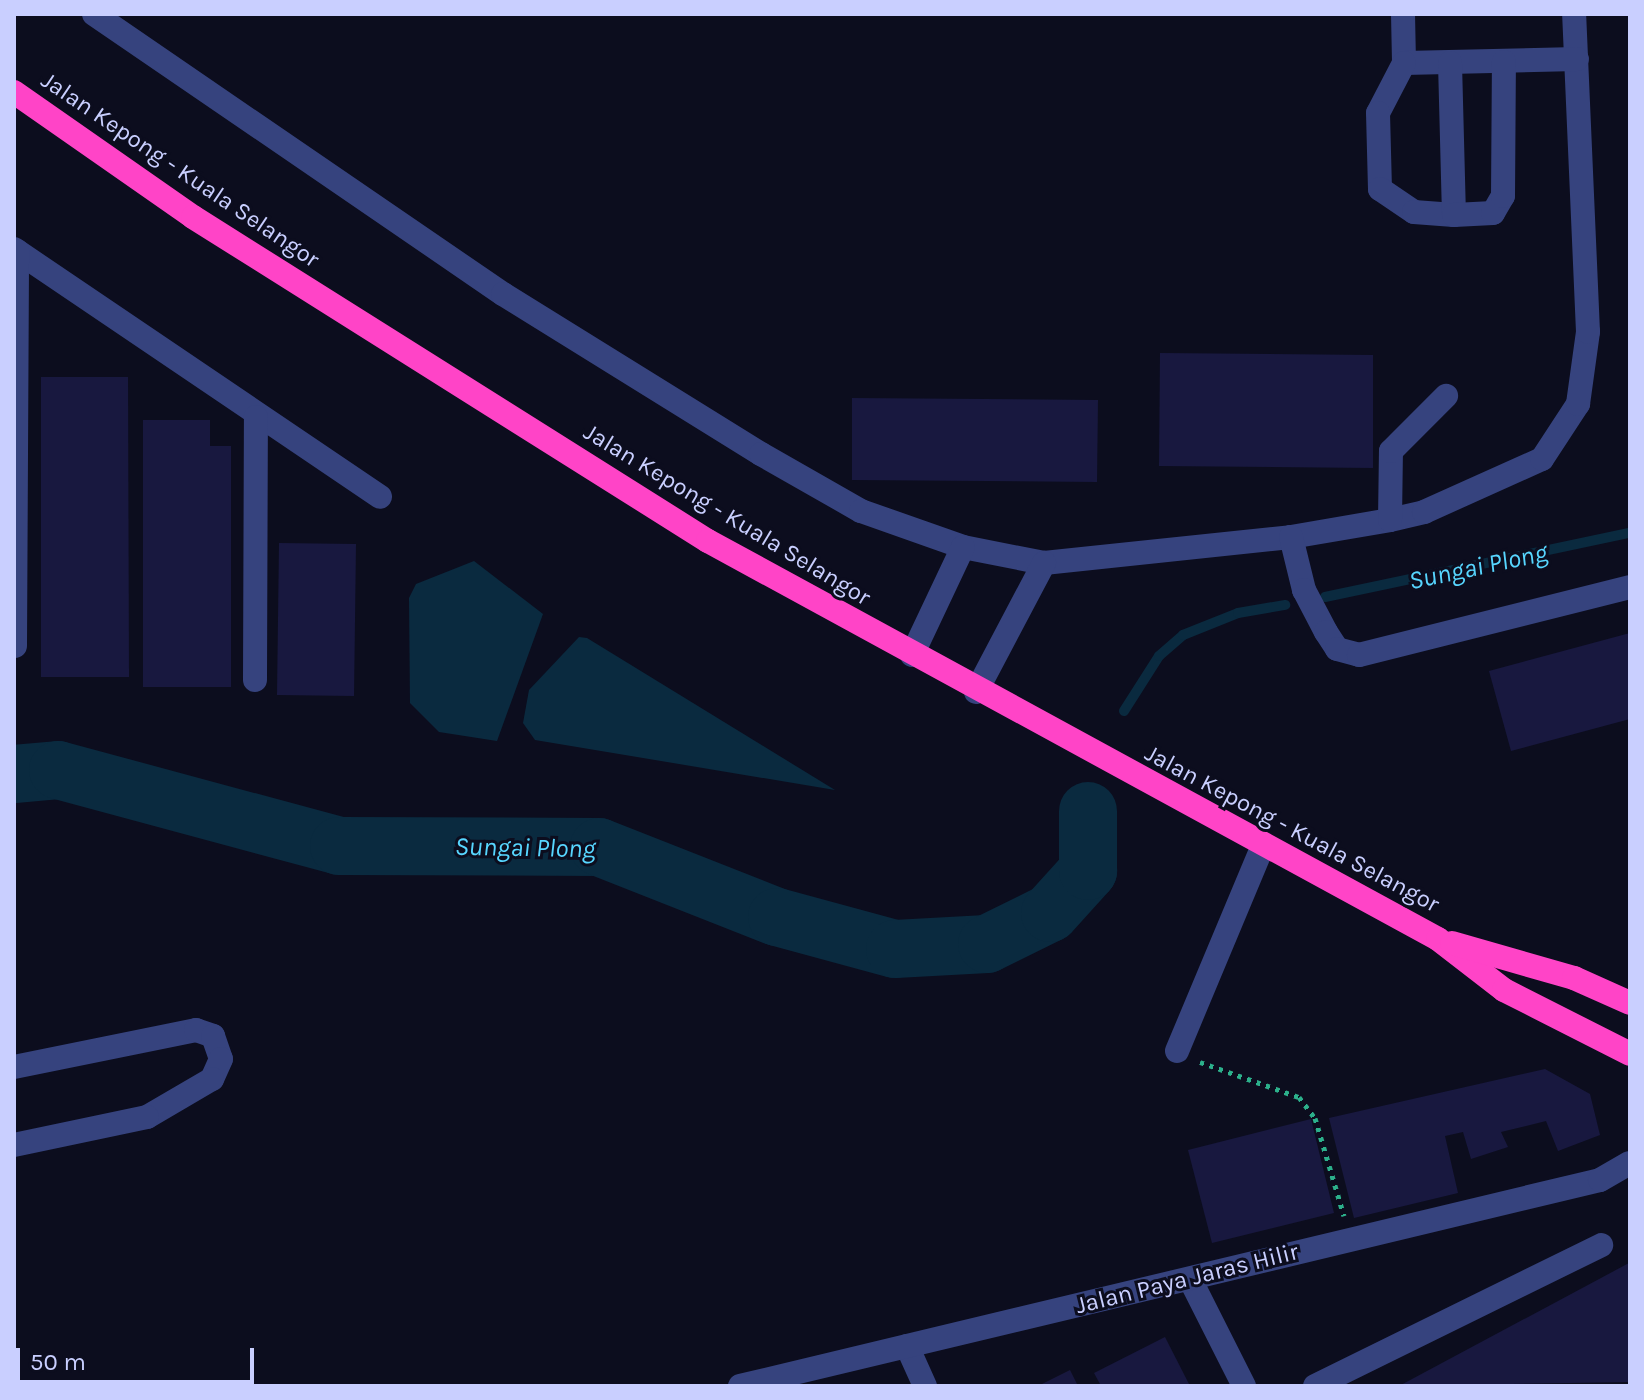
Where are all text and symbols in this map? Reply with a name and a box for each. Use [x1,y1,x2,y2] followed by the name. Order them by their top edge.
[35,66,325,274] street label: Jalan Kepong - Kuala Selangor
[578,418,876,612] street label: Jalan Kepong - Kuala Selangor
[1406,537,1550,597] water label: Sungai Plong
[1140,739,1444,919] street label: Jalan Kepong - Kuala Selangor
[454,831,596,865] water label: Sungai Plong
[1073,1237,1301,1321] street label: Jalan Paya Jaras Hilir
[20,1332,258,1382] scale bar
[30,1348,86,1376] text: 50 m

